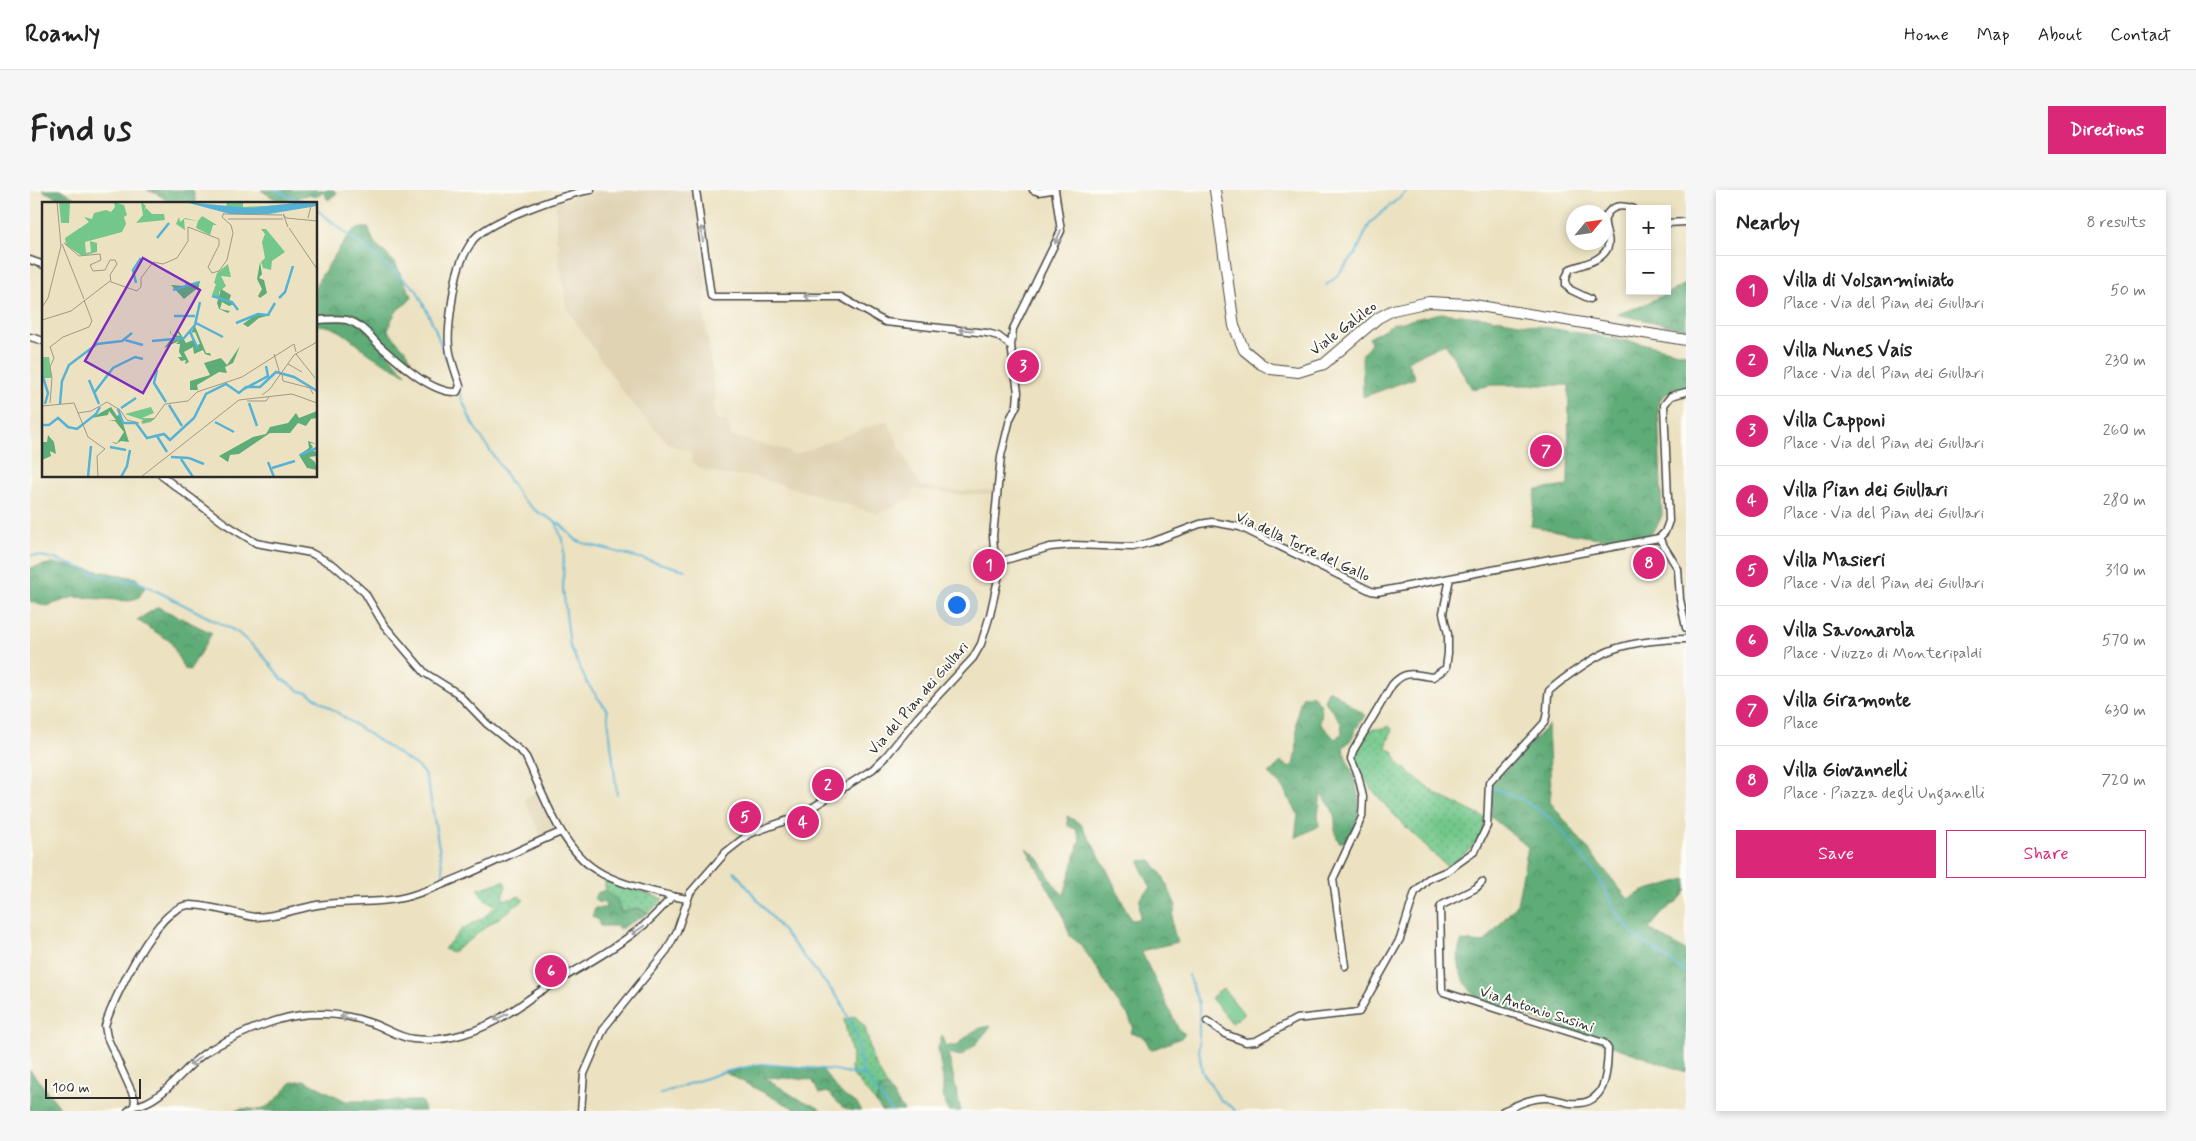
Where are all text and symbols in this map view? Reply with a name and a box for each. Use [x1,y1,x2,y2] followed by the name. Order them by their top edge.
[25,19,100,50] text: Roamly
[1904,23,1949,47] text: Home
[1977,23,2010,47] text: Map
[2038,23,2082,47] text: About
[2110,23,2171,47] text: Contact
[2048,106,2166,154] button: Directions
[30,107,132,153] text: Find us
[42,202,318,478] inset map
[1566,205,1611,250] north arrow
[1626,205,1671,295] map controls
[1626,205,1671,250] button: +
[1736,209,1800,237] text: Nearby
[2086,212,2146,233] text: 8 results
[697,227,707,243] one-way arrow
[1053,229,1062,244] one-way arrow
[1626,250,1671,295] button: −
[1783,268,1954,293] text: Villa di Volsanminiato
[1748,280,1756,301] text: 1
[2110,280,2146,301] text: 50 m
[803,291,819,301] one-way arrow
[1783,293,1984,314] text: Place · Via del Pian dei Giullari
[1306,297,1381,361] street label: Viale Galileo
[958,325,974,335] one-way arrow
[1783,338,1912,363] text: Villa Nunes Vais
[1007,347,1039,385] pin: 3
[1748,350,1756,371] text: 2
[2105,350,2146,371] text: 230 m
[1783,363,1984,384] text: Place · Via del Pian dei Giullari
[1783,408,1885,433] text: Villa Capponi
[1748,420,1756,441] text: 3
[2103,420,2146,441] text: 260 m
[1530,432,1562,470] pin: 7
[1783,433,1984,454] text: Place · Via del Pian dei Giullari
[1783,478,1948,503] text: Villa Pian dei Giullari
[1747,490,1757,511] text: 4
[2103,490,2146,511] text: 280 m
[1783,503,1984,524] text: Place · Via del Pian dei Giullari
[1232,507,1373,587] street label: Via della Torre del Gallo
[1633,544,1665,582] pin: 8
[973,546,1005,584] pin: 1
[1783,548,1885,573] text: Villa Masieri
[1747,560,1757,581] text: 5
[2105,560,2146,581] text: 310 m
[1783,573,1984,594] text: Place · Via del Pian dei Giullari
[944,592,970,618] your location
[1783,618,1915,643] text: Villa Savonarola
[1748,630,1756,651] text: 6
[2102,630,2146,651] text: 570 m
[864,638,974,760] street label: Via del Pian dei Giullari
[1783,643,1982,664] text: Place · Viuzzo di Monteripaldi
[1783,688,1911,713] text: Villa Giramonte
[1747,700,1757,721] text: 7
[2104,700,2146,721] text: 630 m
[1783,713,1818,734] text: Place
[1783,758,1908,783] text: Villa Giovannelli
[812,766,844,804] pin: 2
[1747,770,1757,791] text: 8
[2101,770,2146,791] text: 720 m
[1783,783,1985,804] text: Place · Piazza degli Unganelli
[729,798,761,836] pin: 5
[787,803,819,841] pin: 4
[1736,830,1936,878] button: Save
[1946,830,2146,878] button: Share
[631,925,645,935] one-way arrow
[535,952,567,990] pin: 6
[1477,982,1596,1038] street label: Via Antonio Susini
[339,1012,355,1022] one-way arrow
[494,1013,509,1022] one-way arrow
[189,1055,202,1066] one-way arrow
[45,1076,141,1099] scale bar
[52,1079,90,1097] text: 100 m

